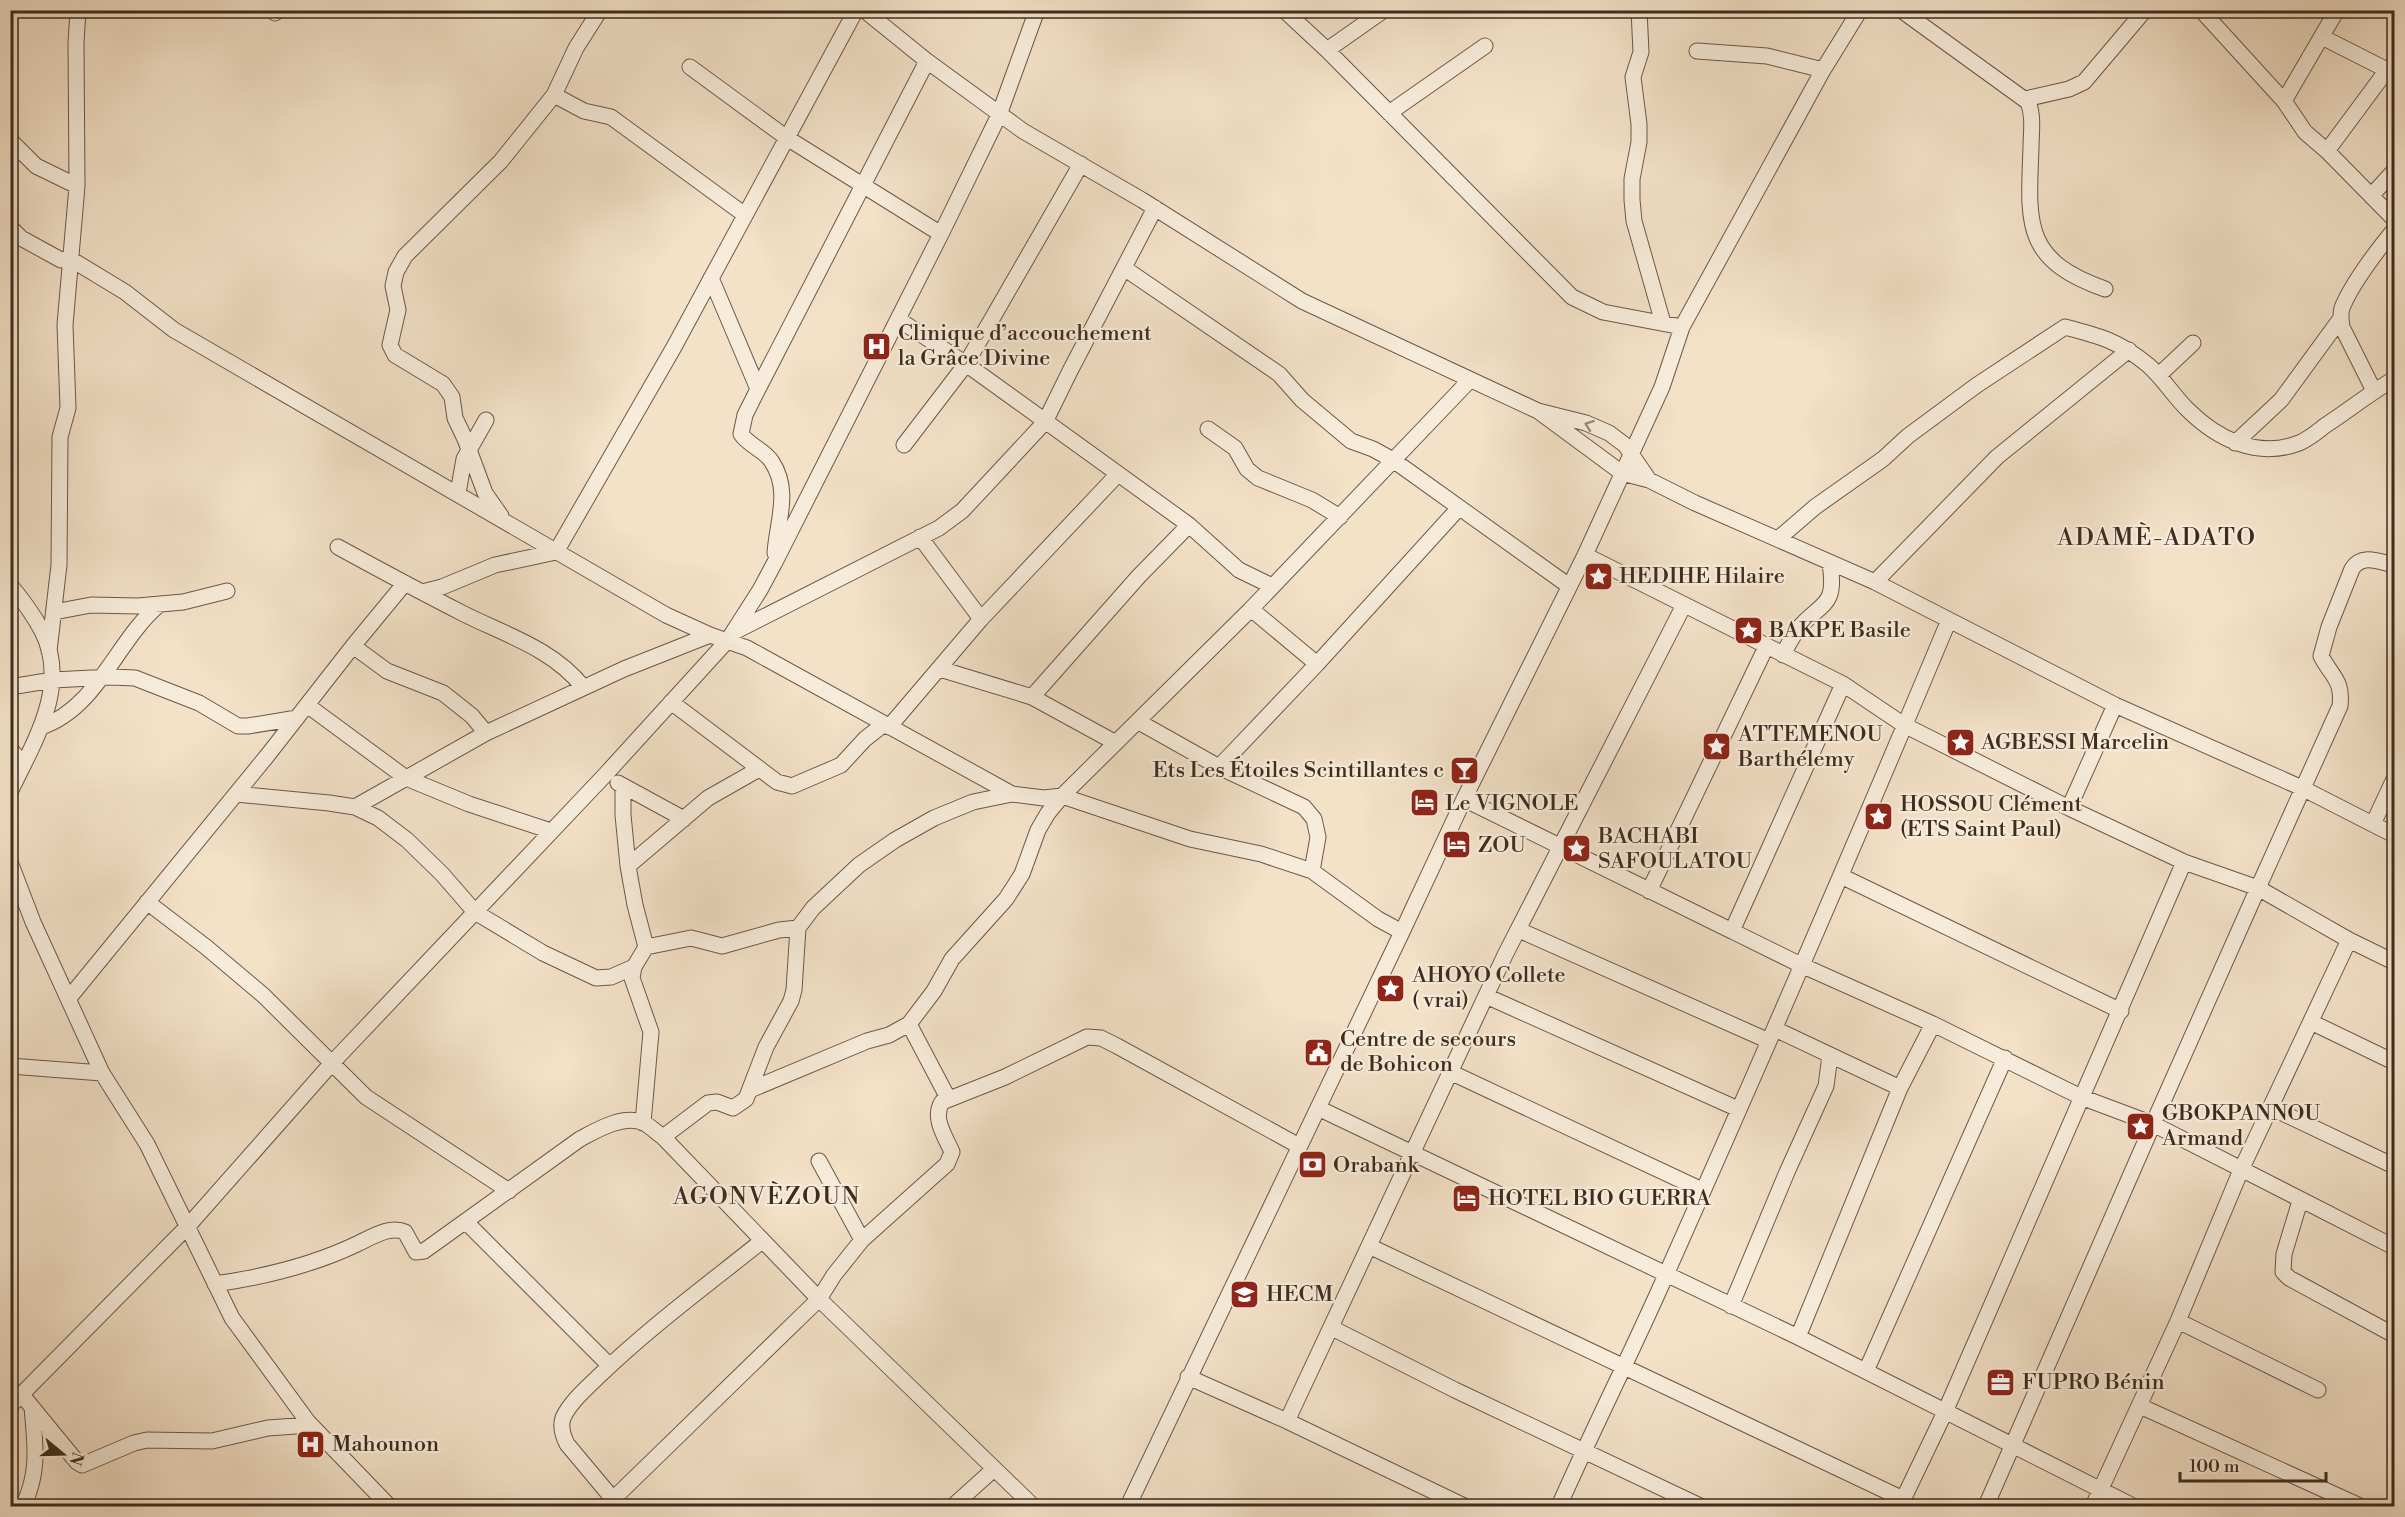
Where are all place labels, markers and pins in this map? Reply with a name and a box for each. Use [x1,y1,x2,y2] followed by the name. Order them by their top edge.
[898,320,1152,372] place label: Clinique d’accouchement la Grâce Divine
[861,330,893,362] hospital icon: Clinique d’accouchement la Grâce Divine
[1582,560,1614,592] place icon: HEDIHE Hilaire
[1619,563,1785,590] place label: HEDIHE Hilaire
[1732,614,1764,646] place icon: BAKPE Basile
[1768,617,1911,644] place label: BAKPE Basile
[1737,721,1884,773] place label: ATTEMENOU Barthélemy
[1944,726,1976,758] place icon: AGBESSI Marcelin
[1980,729,2169,756] place label: AGBESSI Marcelin
[1701,731,1733,763] place icon: ATTEMENOU Barthélemy
[1449,754,1481,786] bar icon: Ets Les Étoiles Scintillantes c
[1152,756,1444,784] place label: Ets Les Étoiles Scintillantes c
[1408,787,1440,819] hotel icon: Le VIGNOLE
[1445,790,1578,817] place label: Le VIGNOLE
[1900,791,2082,843] place label: HOSSOU Clément (ETS Saint Paul)
[1863,801,1895,833] place icon: HOSSOU Clément (ETS Saint Paul)
[1597,823,1753,875] place label: BACHABI SAFOULATOU
[1441,829,1473,861] hotel icon: ZOU
[1478,832,1527,859] place label: ZOU
[1561,833,1593,865] place icon: BACHABI SAFOULATOU
[1411,962,1566,1014] place label: AHOYO Collete ( vrai)
[1375,972,1407,1004] place icon: AHOYO Collete ( vrai)
[1340,1026,1516,1078] place label: Centre de secours de Bohicon
[1303,1036,1335,1068] public building icon: Centre de secours de Bohicon
[2161,1100,2321,1152] place label: GBOKPANNOU Armand
[2125,1110,2157,1142] place icon: GBOKPANNOU Armand
[1296,1149,1328,1181] bank icon: Orabank
[1333,1152,1421,1179] place label: Orabank
[1451,1182,1483,1214] hotel icon: HOTEL BIO GUERRA
[1488,1185,1712,1212] place label: HOTEL BIO GUERRA
[1229,1278,1261,1310] school or university icon: HECM
[1266,1281,1334,1308] place label: HECM
[1985,1366,2017,1398] office icon: FUPRO Bénin
[2022,1369,2165,1396] place label: FUPRO Bénin
[295,1428,327,1460] hospital icon: Mahounon
[332,1431,439,1458] place label: Mahounon

